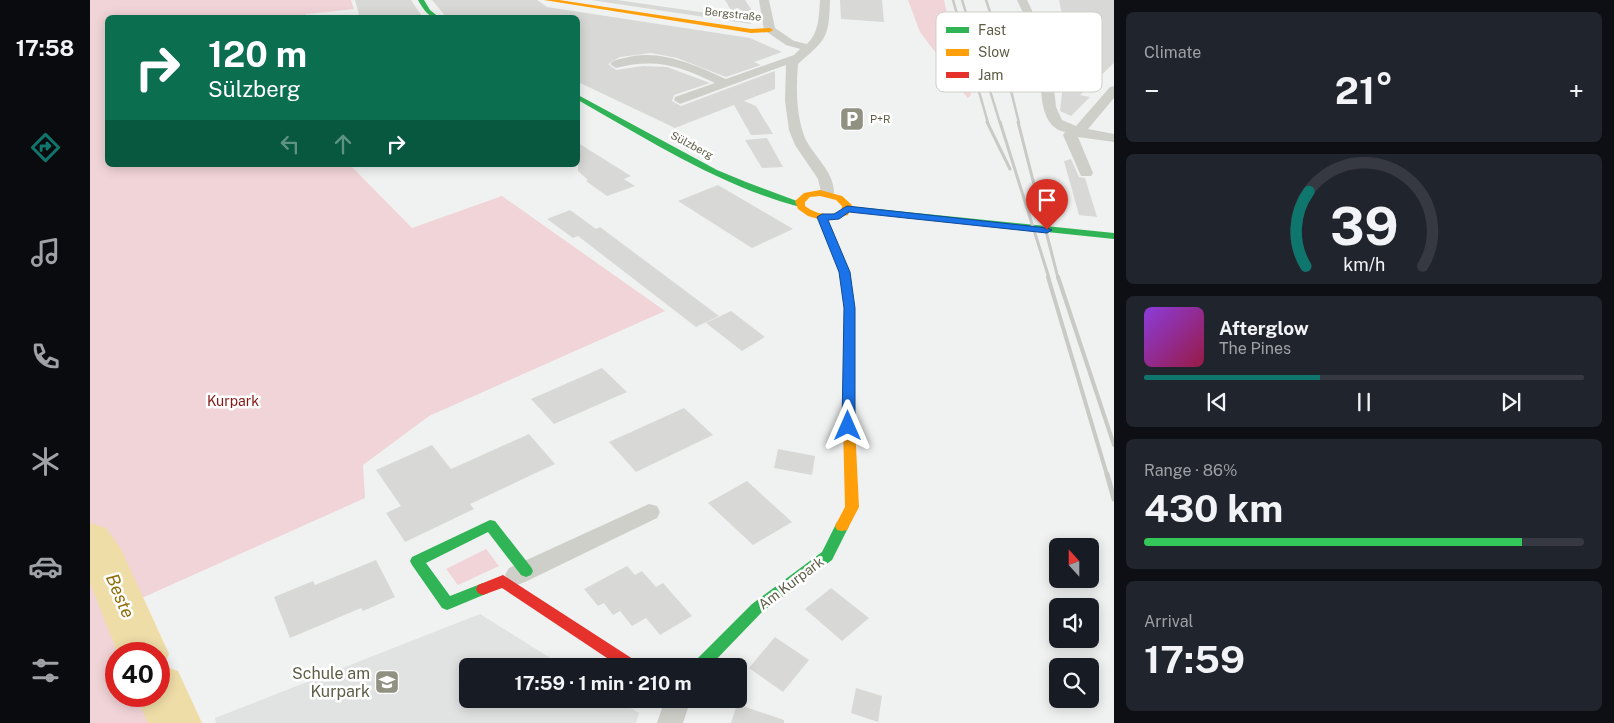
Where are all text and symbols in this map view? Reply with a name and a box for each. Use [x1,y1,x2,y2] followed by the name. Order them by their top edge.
[704,5,762,23] street label: Bergstraße
[936,12,1102,92] legend
[978,22,1006,38] text: Fast
[208,34,307,75] text: 120 m
[16,35,74,61] text: 17:58
[125,35,190,100] icon: right
[1144,43,1201,62] text: Climate
[978,44,1010,60] text: Slow
[978,67,1003,83] text: Jam
[1335,68,1393,113] text: 21°
[1144,74,1160,107] text: −
[1568,74,1584,107] text: +
[208,76,301,102] text: Sülzberg
[839,106,865,132] parking icon: P+R
[870,113,891,125] place label: P+R
[669,129,715,161] street label: Sülzberg
[28,130,63,165] icon: directions
[276,130,304,158] icon: left
[329,130,357,158] icon: ahead
[382,130,410,158] icon: right
[1026,179,1068,230] pin
[1033,186,1061,214] icon: arrive
[1330,196,1398,257] text: 39
[28,235,63,270] icon: music
[1343,254,1385,275] text: km/h
[1219,317,1309,339] text: Afterglow
[28,339,63,374] icon: phone
[1219,339,1291,358] text: The Pines
[1203,388,1231,416] icon: previous
[1350,388,1378,416] icon: pause
[1497,388,1525,416] icon: next
[207,393,259,409] park label: Kurpark
[821,399,873,451] position arrow
[28,444,63,479] icon: climate
[1144,461,1237,480] text: Range · 86%
[1144,486,1283,531] text: 430 km
[1049,538,1099,588] north arrow
[1049,538,1099,708] map controls
[28,549,63,584] icon: car
[755,553,827,613] street label: Am Kurpark
[102,570,139,621] water label: Beste
[1049,598,1099,648] button: sound
[1144,612,1193,631] text: Arrival
[1144,637,1245,682] text: 17:59
[105,642,170,707] speed limit sign: 40
[28,653,63,688] icon: filters
[1049,658,1099,708] button: search
[292,664,370,701] place label: Schule am Kurpark
[374,669,400,695] school or university icon: Schule am Kurpark
[515,672,691,694] text: 17:59 · 1 min · 210 m

